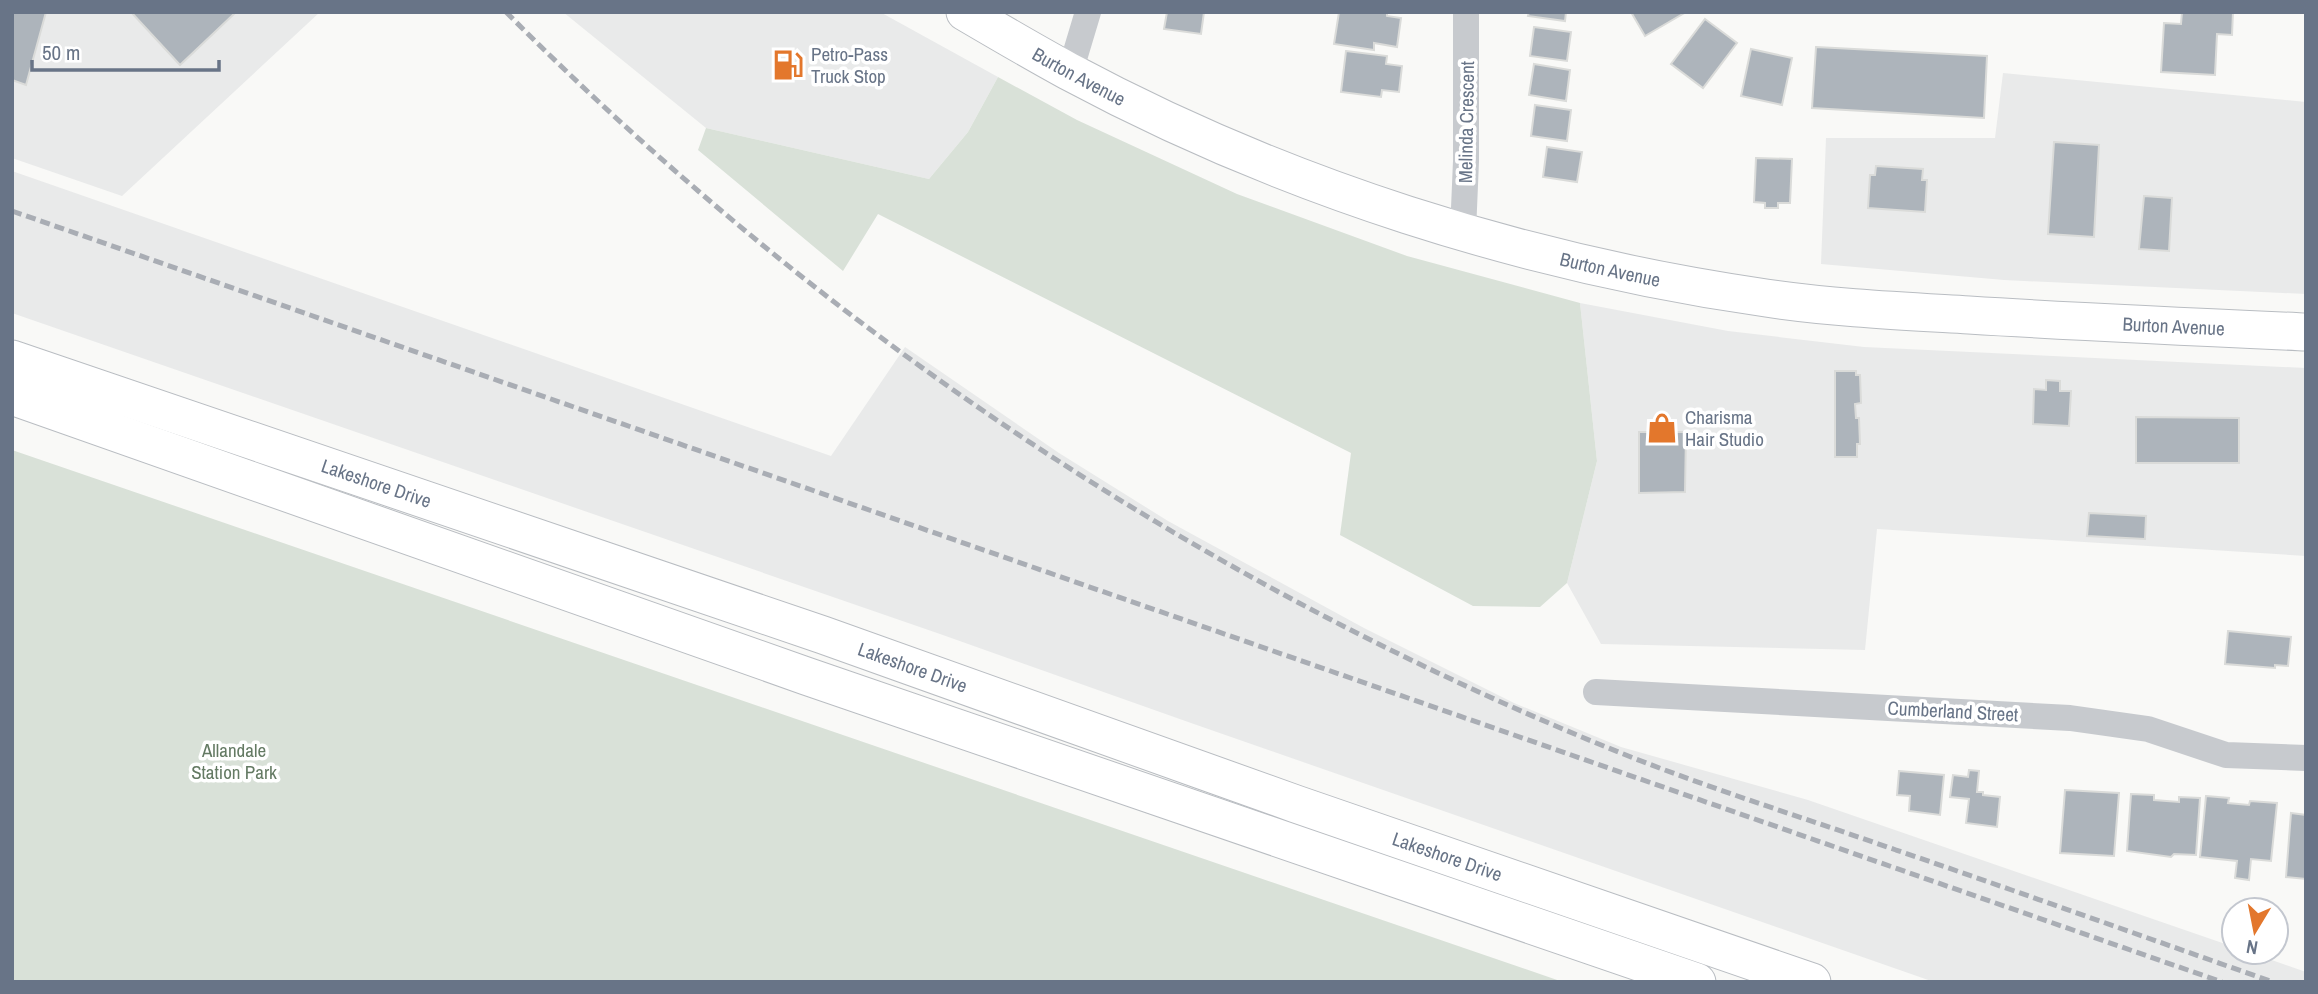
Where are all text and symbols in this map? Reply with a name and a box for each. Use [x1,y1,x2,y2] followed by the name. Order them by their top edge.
[32,28,219,72] scale bar
[42,38,80,67] text: 50 m
[811,41,888,89] place label: Petro-Pass Truck Stop
[1028,41,1130,112] street label: Burton Avenue
[771,48,805,82] fuel station icon: Petro-Pass Truck Stop
[1452,60,1480,183] street label: Melinda Crescent
[1557,246,1663,293] street label: Burton Avenue
[2122,311,2225,341] street label: Burton Avenue
[1685,404,1764,452] place label: Charisma Hair Studio
[1645,411,1679,445] shop icon: Charisma Hair Studio
[318,452,435,514] street label: Lakeshore Drive
[855,636,971,699] street label: Lakeshore Drive
[1887,695,2020,727] street label: Cumberland Street
[191,737,277,785] park label: Allandale Station Park
[1389,825,1506,887] street label: Lakeshore Drive
[2220,896,2290,966] north arrow
[2244,934,2260,962] text: N

